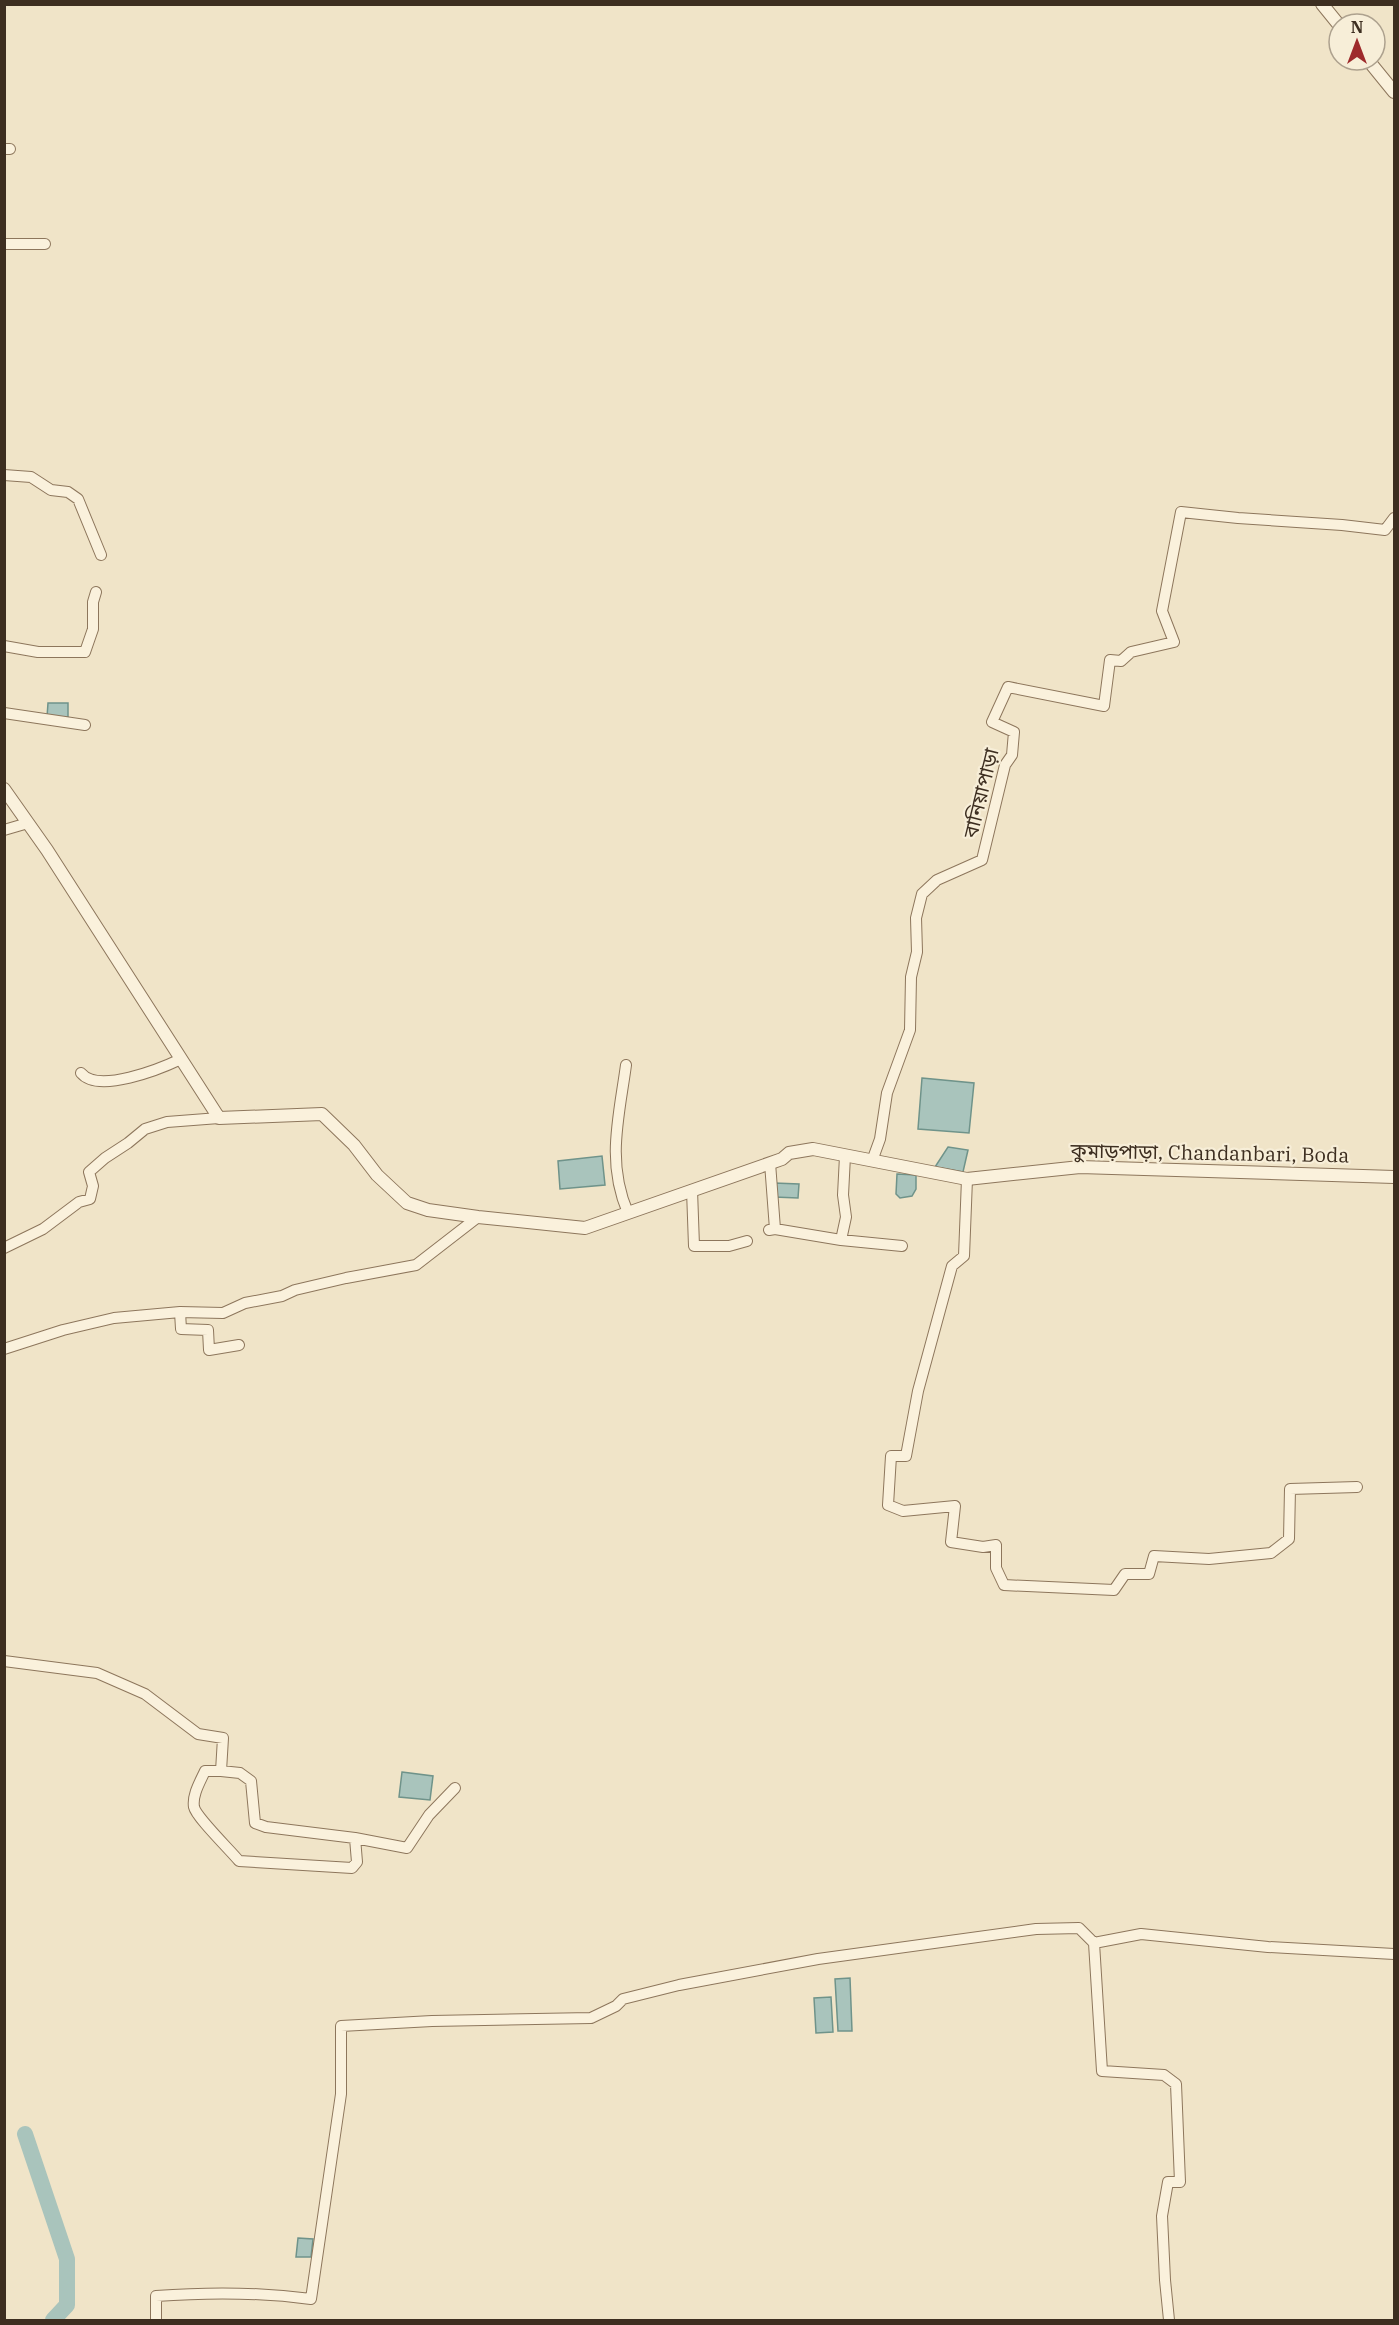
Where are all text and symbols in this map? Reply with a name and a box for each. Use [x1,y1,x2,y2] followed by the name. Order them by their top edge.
[1327,12,1387,72] north arrow
[1351,17,1363,37] text: N
[956,744,1005,842] street label: বানিয়াপাড়া
[1070,1137,1350,1168] street label: কুমাড়পাড়া, Chandanbari, Boda

